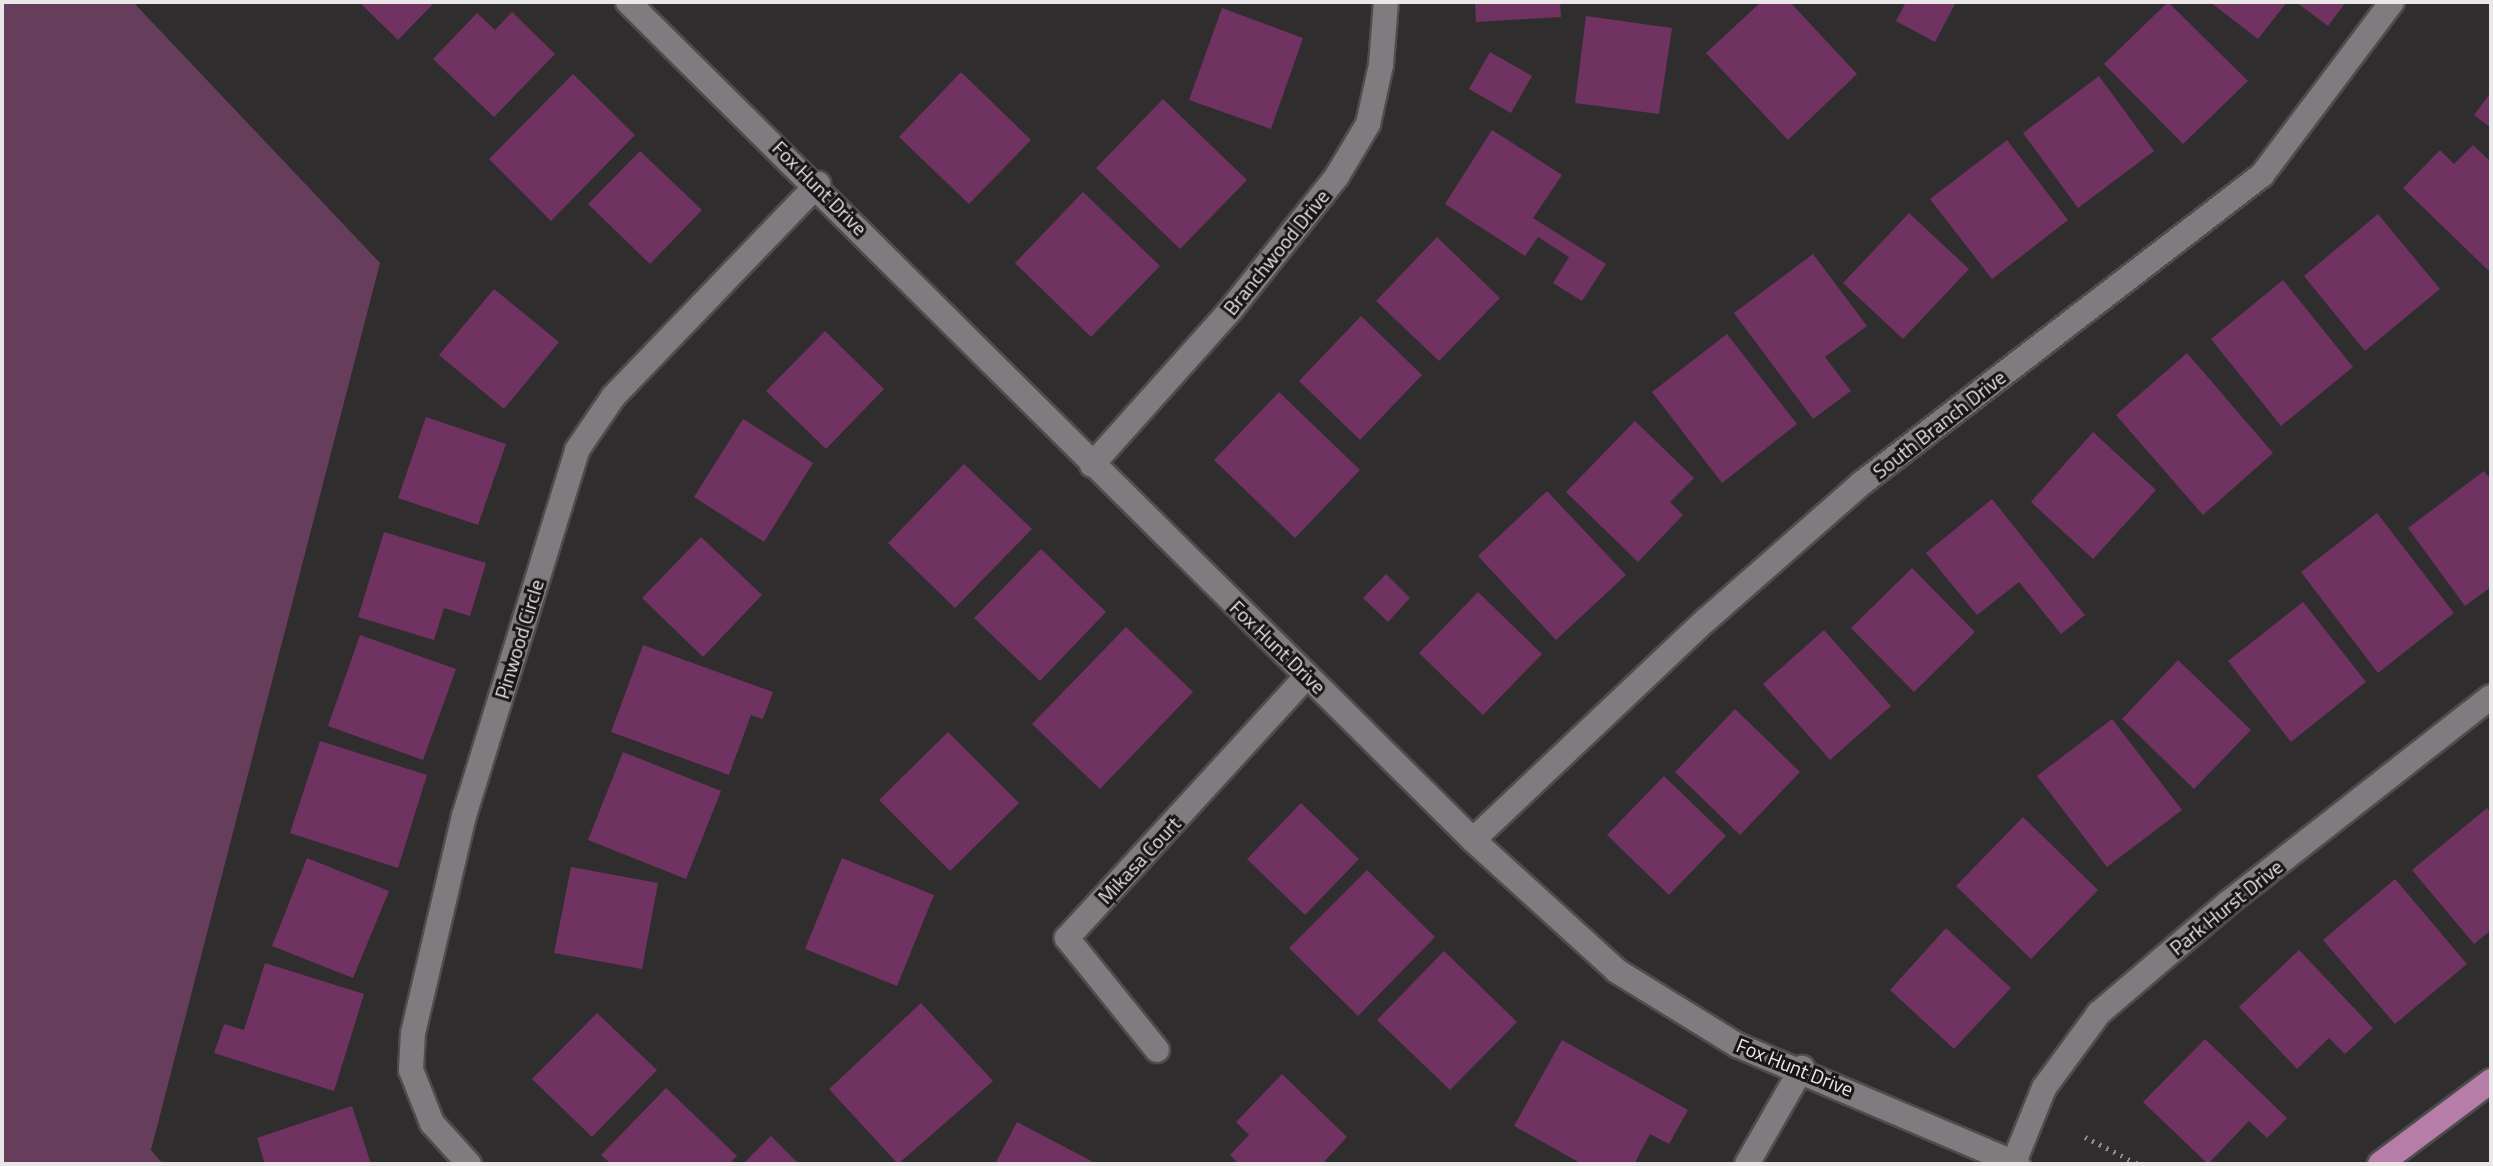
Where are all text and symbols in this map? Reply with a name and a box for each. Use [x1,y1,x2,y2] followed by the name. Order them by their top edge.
[768,136,872,240] street label: Fox Hunt Drive
[1218,184,1334,320] street label: Branchwood Drive
[1868,365,2010,483] street label: South Branch Drive
[489,576,549,702] street label: Pinwood Circle
[1225,595,1331,699] street label: Fox Hunt Drive
[1093,812,1185,908] street label: Mikasa Court
[2165,854,2287,960] street label: Park Hurst Drive
[1733,1033,1857,1101] street label: Fox Hunt Drive

